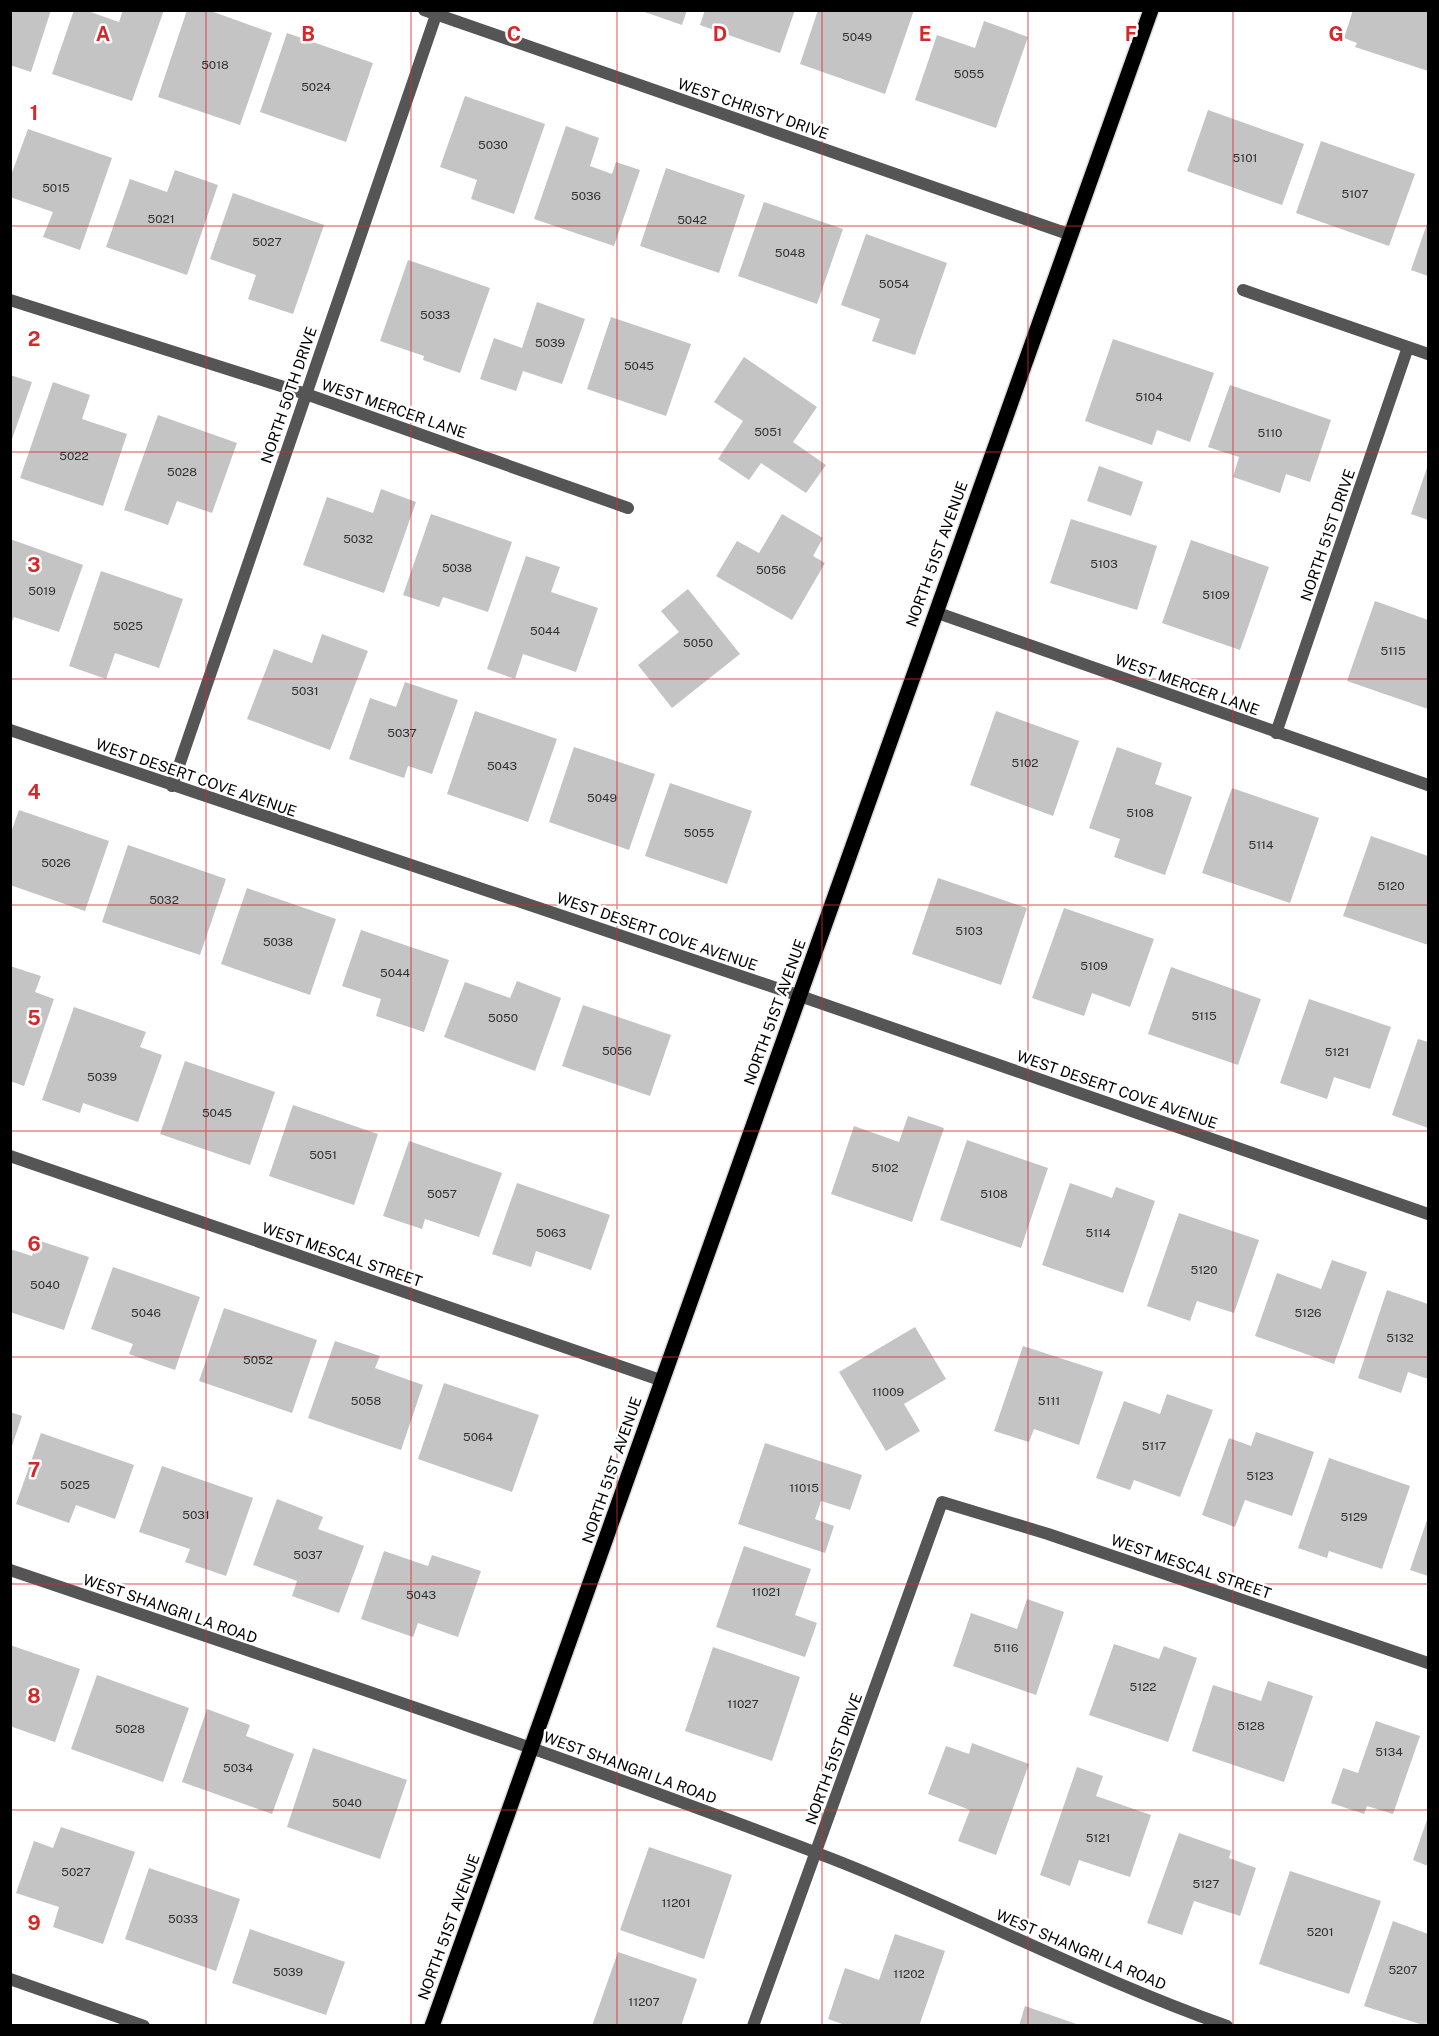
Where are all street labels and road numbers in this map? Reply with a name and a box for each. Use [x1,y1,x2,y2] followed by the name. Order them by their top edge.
[676,75,831,142] street label: WEST CHRISTY DRIVE
[257,324,320,465] street label: NORTH 50TH DRIVE
[319,376,469,441] street label: WEST MERCER LANE
[1297,467,1358,603] street label: NORTH 51ST DRIVE
[902,479,971,629] street label: NORTH 51ST AVENUE
[1113,650,1262,719] street label: WEST MERCER LANE
[93,735,299,820] street label: WEST DESERT COVE AVENUE
[554,889,760,974] street label: WEST DESERT COVE AVENUE
[740,937,809,1087] street label: NORTH 51ST AVENUE
[1014,1047,1220,1132] street label: WEST DESERT COVE AVENUE
[260,1219,425,1290] street label: WEST MESCAL STREET
[578,1394,645,1545] street label: NORTH 51ST AVENUE
[1109,1531,1274,1602] street label: WEST MESCAL STREET
[81,1571,260,1646] street label: WEST SHANGRI LA ROAD
[802,1691,865,1827] street label: NORTH 51ST DRIVE
[541,1728,719,1807] street label: WEST SHANGRI LA ROAD
[414,1852,483,2002] street label: NORTH 51ST AVENUE
[994,1906,1169,1993] street label: WEST SHANGRI LA ROAD

